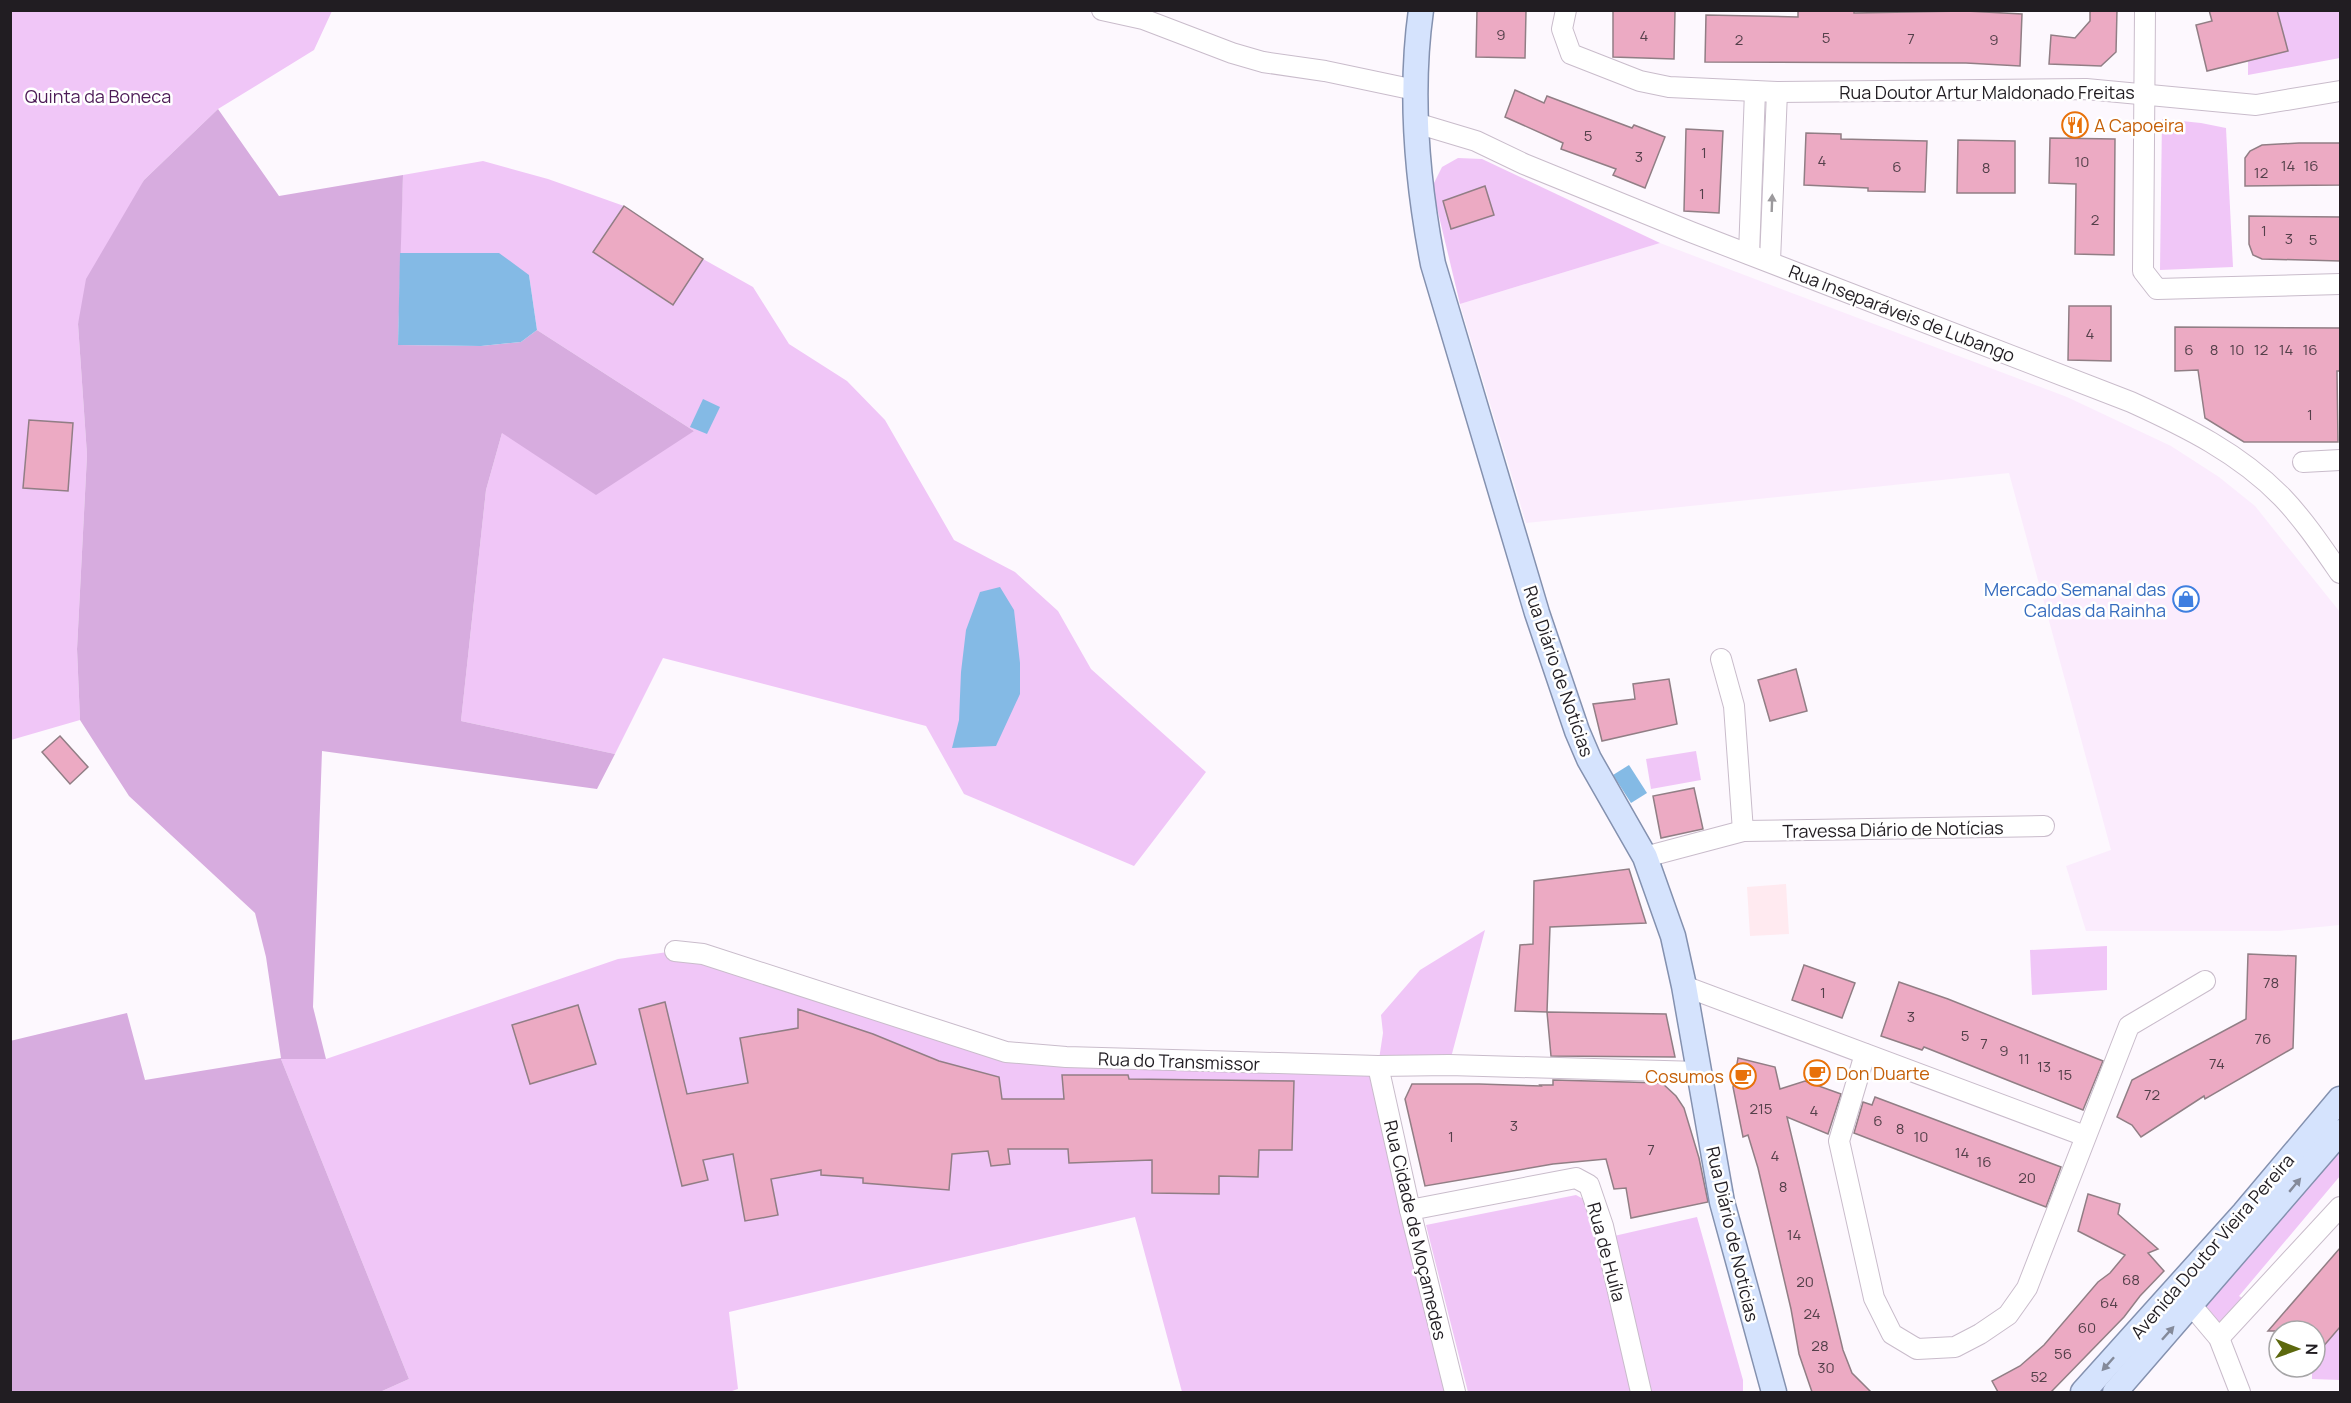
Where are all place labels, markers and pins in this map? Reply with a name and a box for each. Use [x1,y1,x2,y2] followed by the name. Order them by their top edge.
[2060,110,2090,140] restaurant icon: A Capoeira
[2094,113,2184,137] place label: A Capoeira
[1984,577,2166,622] place label: Mercado Semanal das Caldas da Rainha
[2171,584,2201,614] shop icon: Mercado Semanal das Caldas da Rainha
[1802,1058,1832,1088] cafe icon: Don Duarte
[1728,1061,1758,1091] cafe icon: Cosumos
[1836,1061,1930,1085] place label: Don Duarte
[1645,1064,1724,1088] place label: Cosumos

